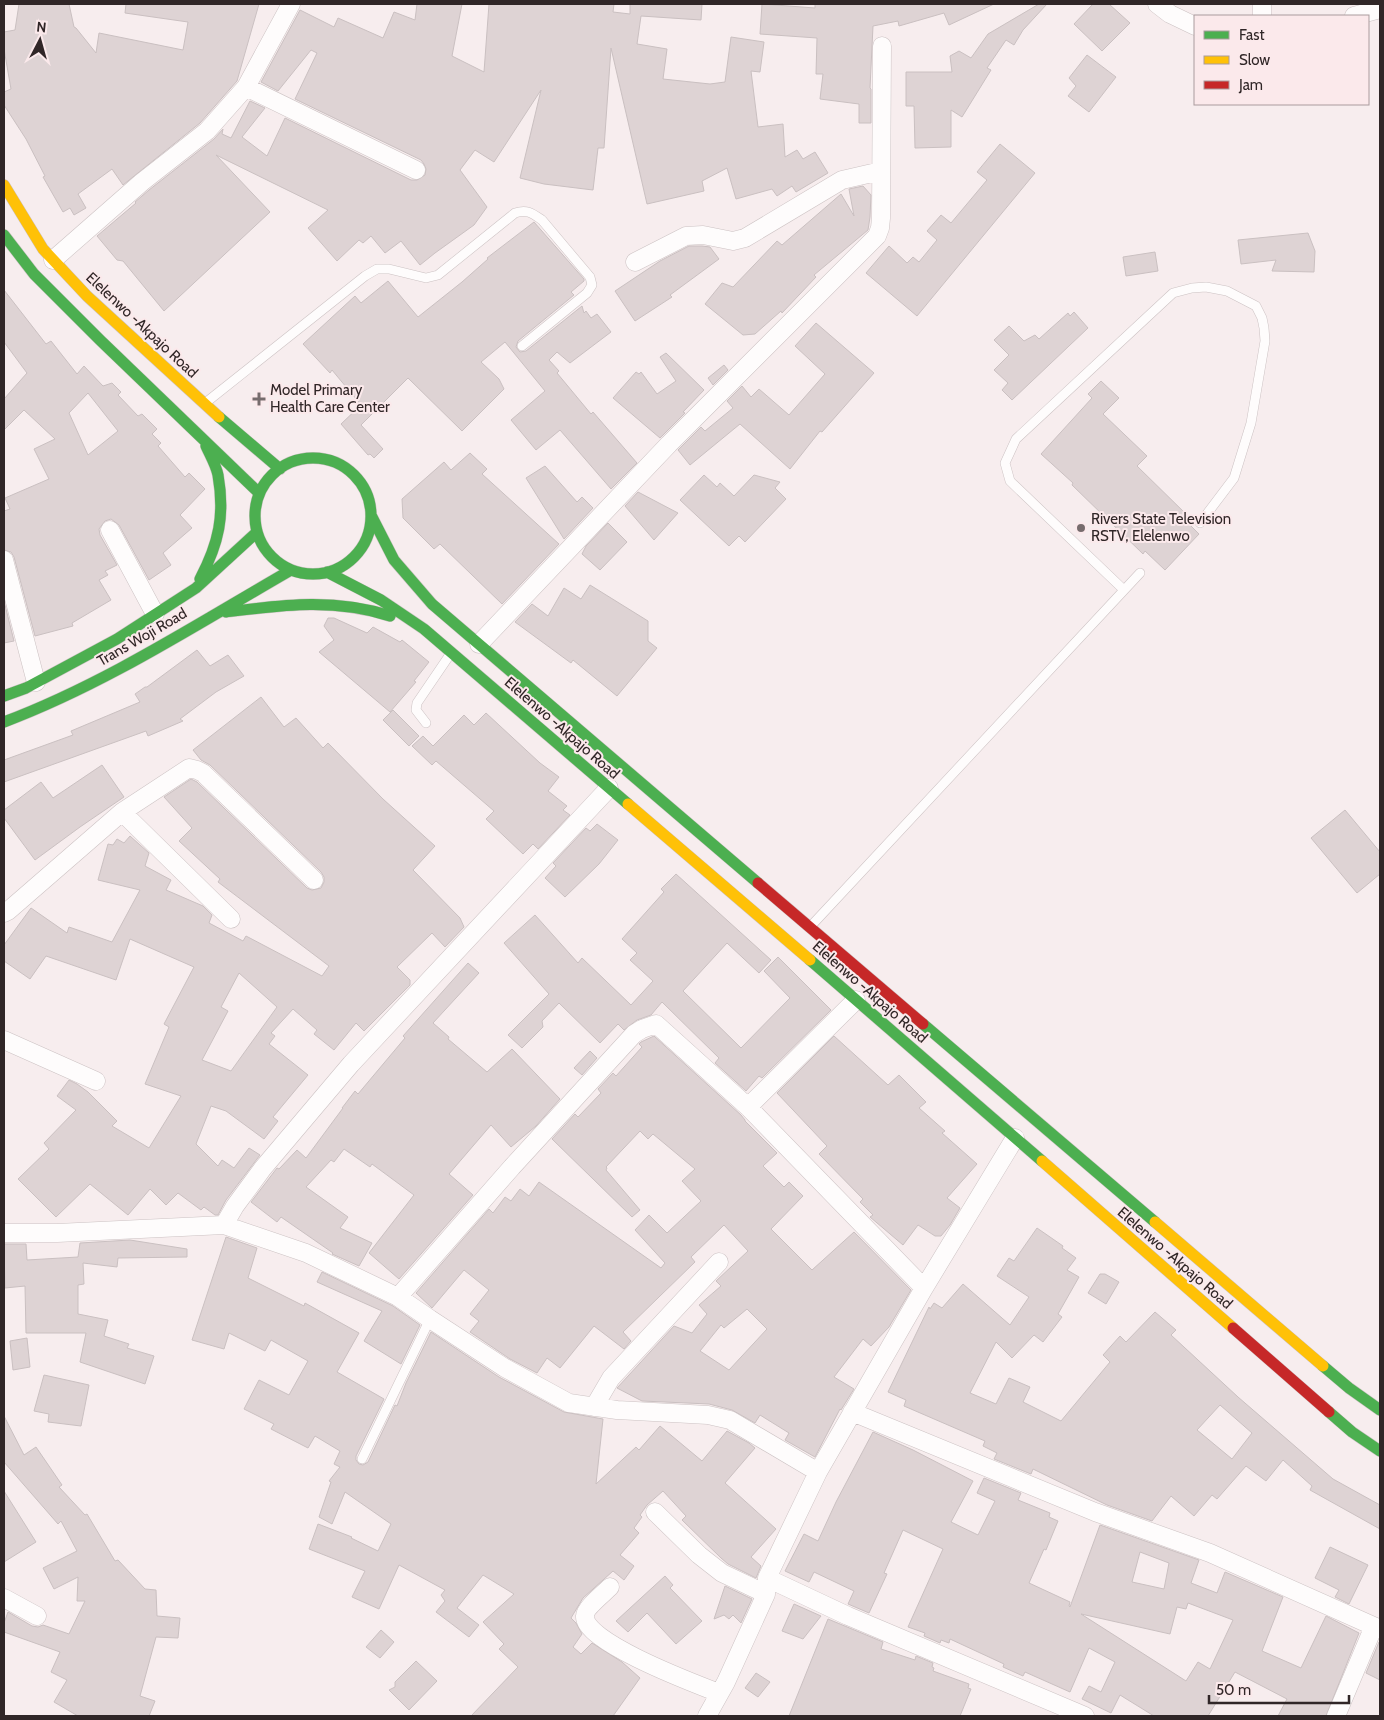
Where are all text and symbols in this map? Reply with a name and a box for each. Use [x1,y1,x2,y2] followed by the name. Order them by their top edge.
[15,15,65,65] north arrow
[1194,15,1369,105] legend
[35,18,47,37] text: N
[1239,26,1264,44] text: Fast
[1239,51,1270,69] text: Slow
[1238,76,1263,94] text: Jam
[82,268,202,382] street label: Elelenwo -Akpajo Road
[270,381,390,416] place label: Model Primary Health Care Center
[252,392,266,406] marker: Model Primary Health Care Center
[1091,510,1231,545] place label: Rivers State Television RSTV, Elelenwo
[1075,522,1087,534] marker: Rivers State Television RSTV, Elelenwo
[94,604,190,670] street label: Trans Woji Road
[501,673,623,783] street label: Elelenwo -Akpajo Road
[809,937,931,1047] street label: Elelenwo -Akpajo Road
[1114,1203,1236,1313] street label: Elelenwo -Akpajo Road
[1209,1672,1349,1704] scale bar
[1216,1681,1251,1699] text: 50 m

